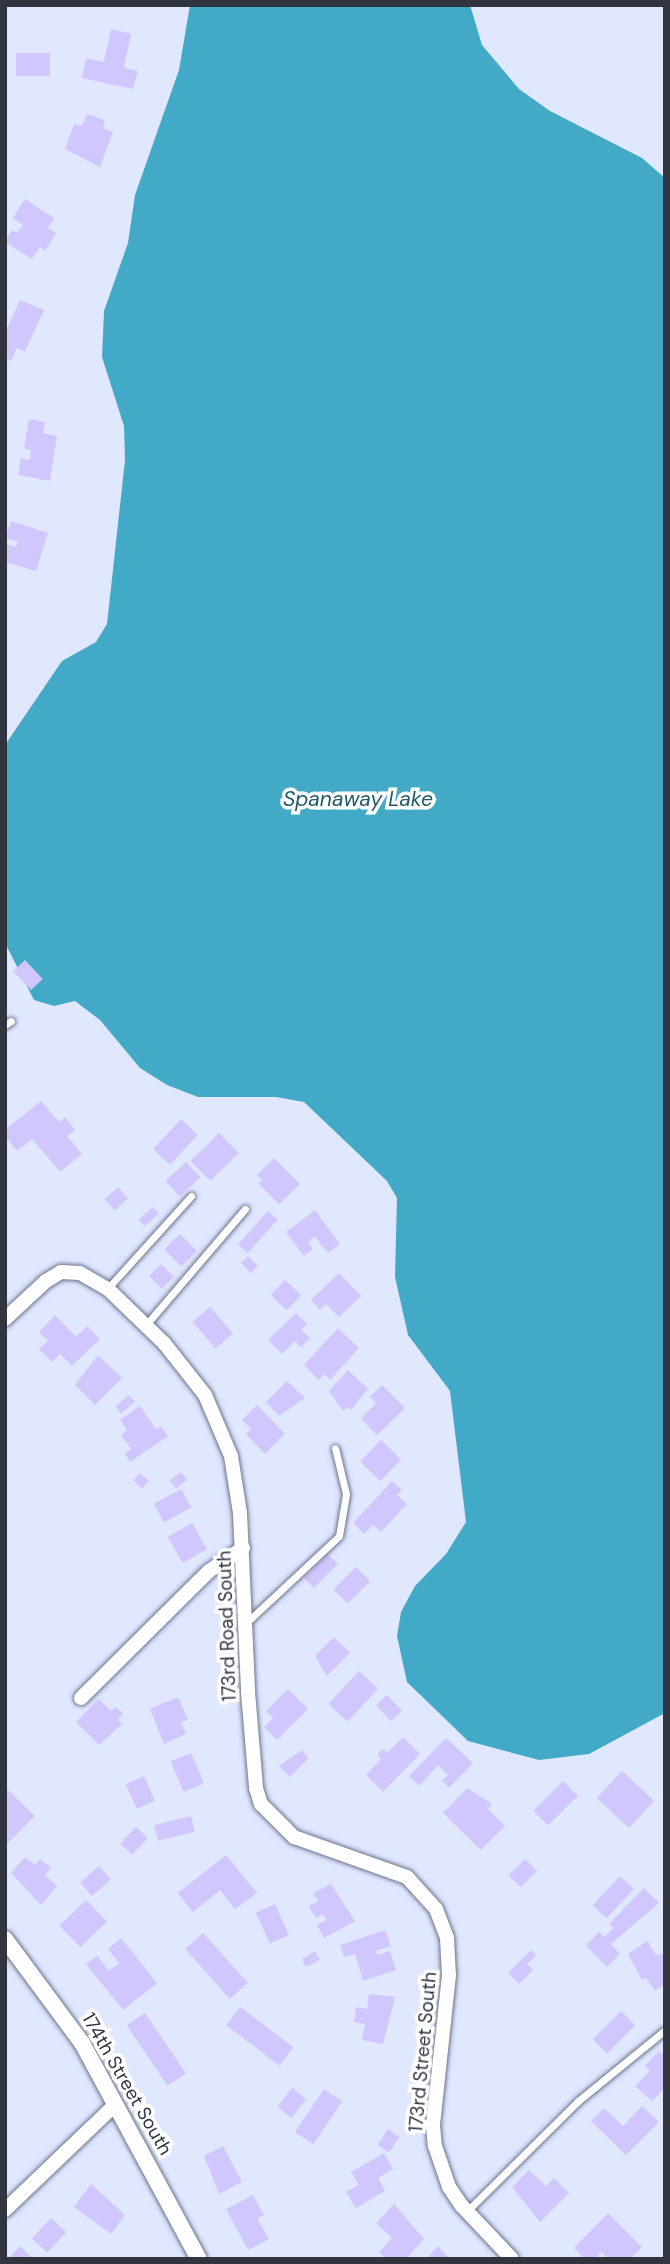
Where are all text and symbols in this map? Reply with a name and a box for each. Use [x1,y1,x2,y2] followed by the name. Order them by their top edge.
[283,786,433,812] water label: Spanaway Lake
[213,1550,241,1702] street label: 173rd Road South
[405,1971,441,2133] street label: 173rd Street South
[77,2009,177,2159] street label: 174th Street South

